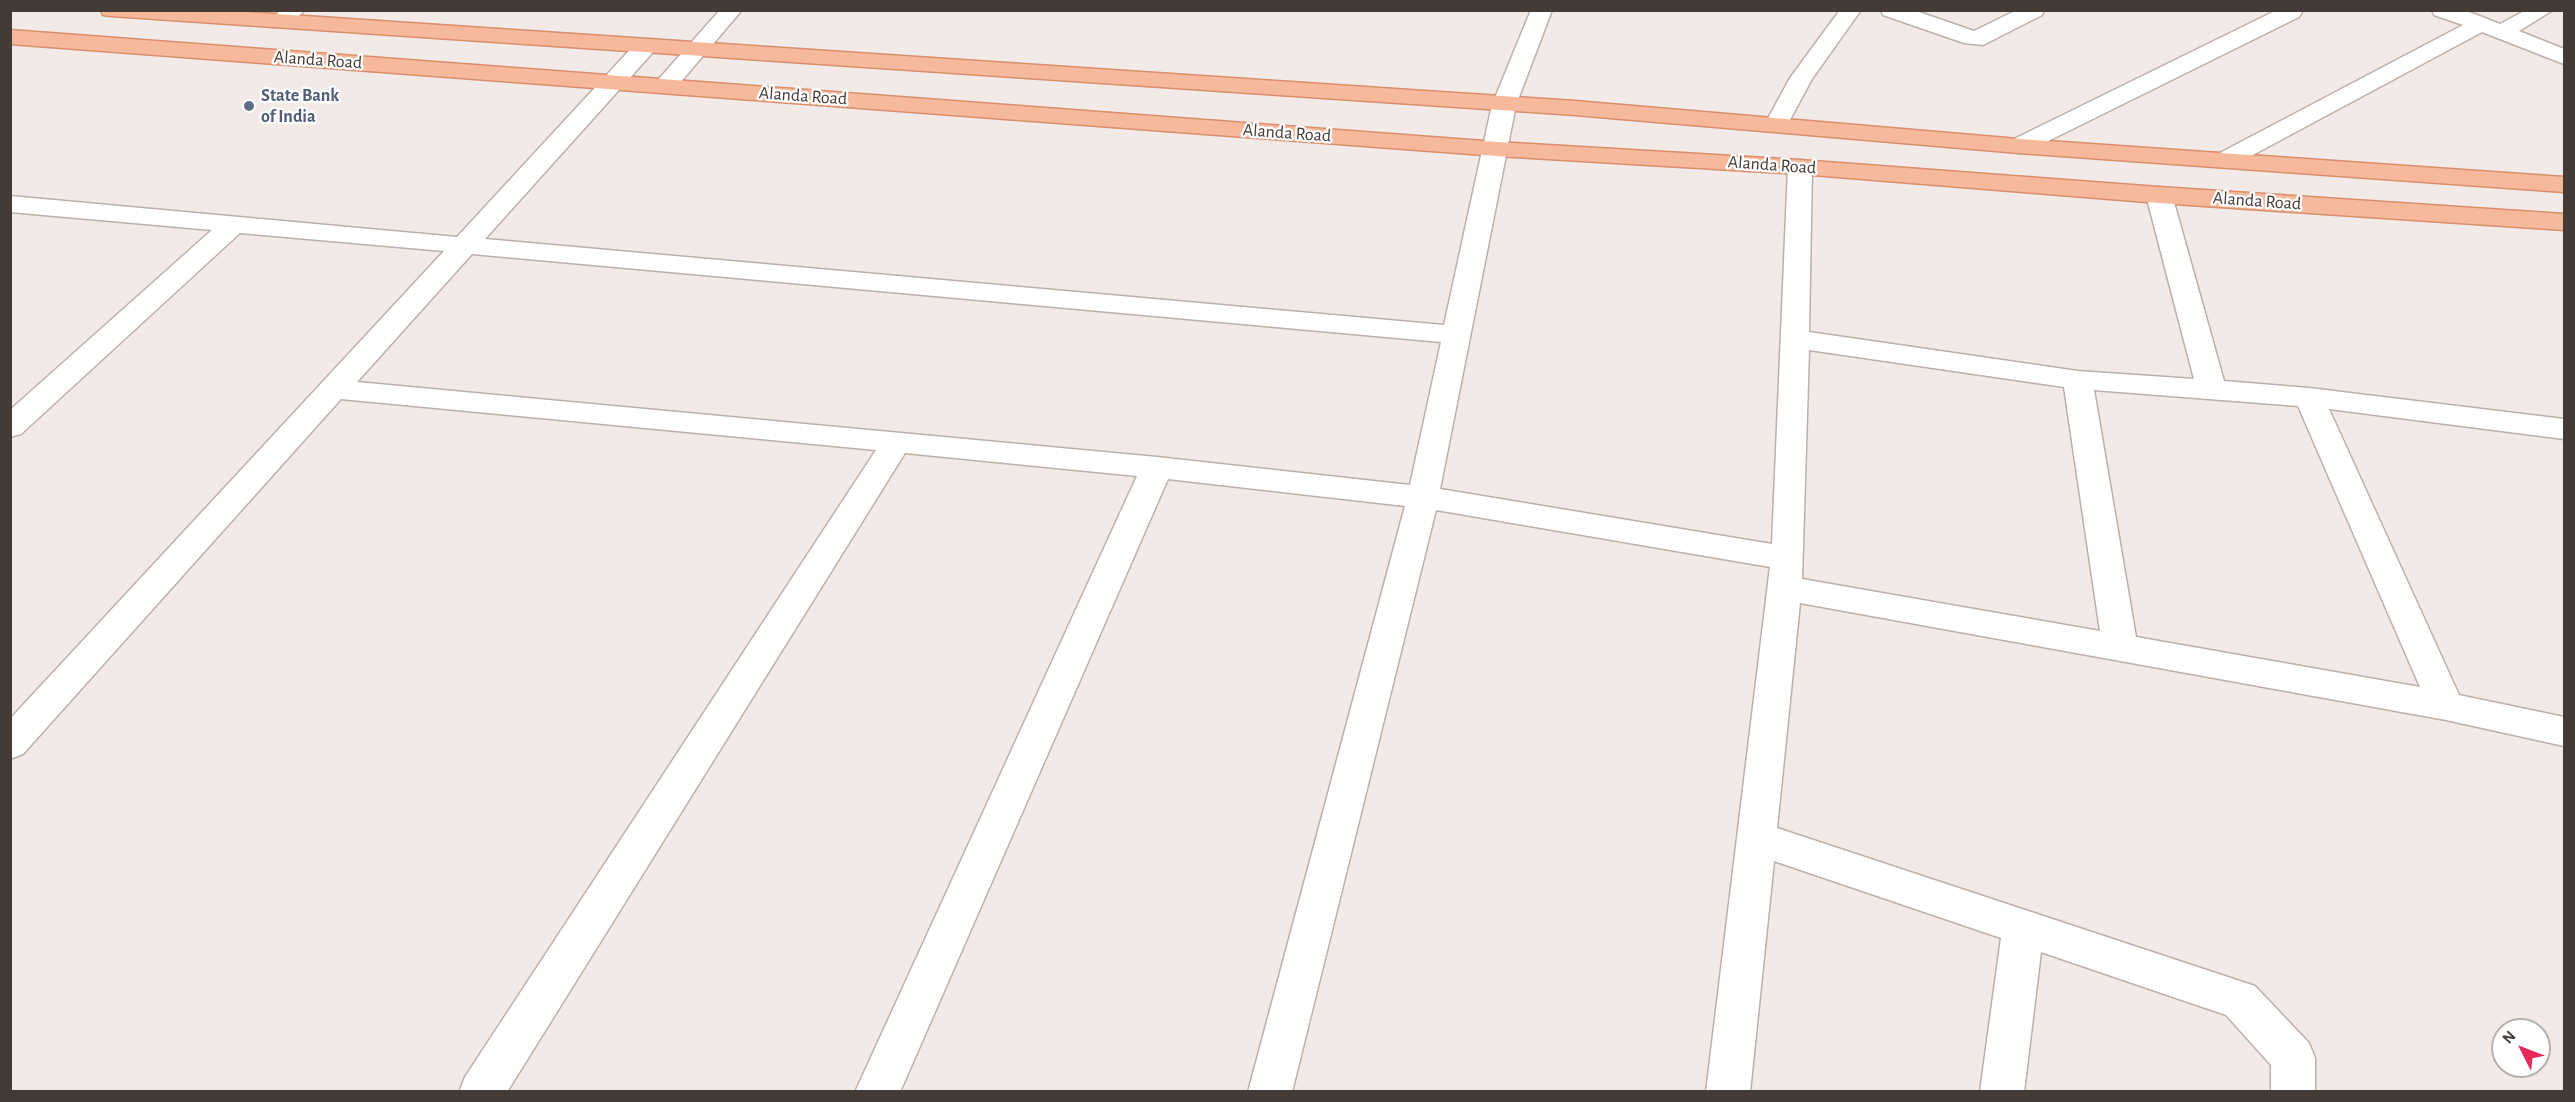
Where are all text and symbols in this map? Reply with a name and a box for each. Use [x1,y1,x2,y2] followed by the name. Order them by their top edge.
[273,46,363,74] street label: Alanda Road
[758,82,848,110] street label: Alanda Road
[261,85,339,128] place label: State Bank of India
[242,99,256,113] marker: State Bank of India
[1242,119,1332,147] street label: Alanda Road
[1727,151,1817,179] street label: Alanda Road
[2212,187,2302,215] street label: Alanda Road
[2491,1018,2551,1078] north arrow
[2499,1028,2519,1047] text: N

